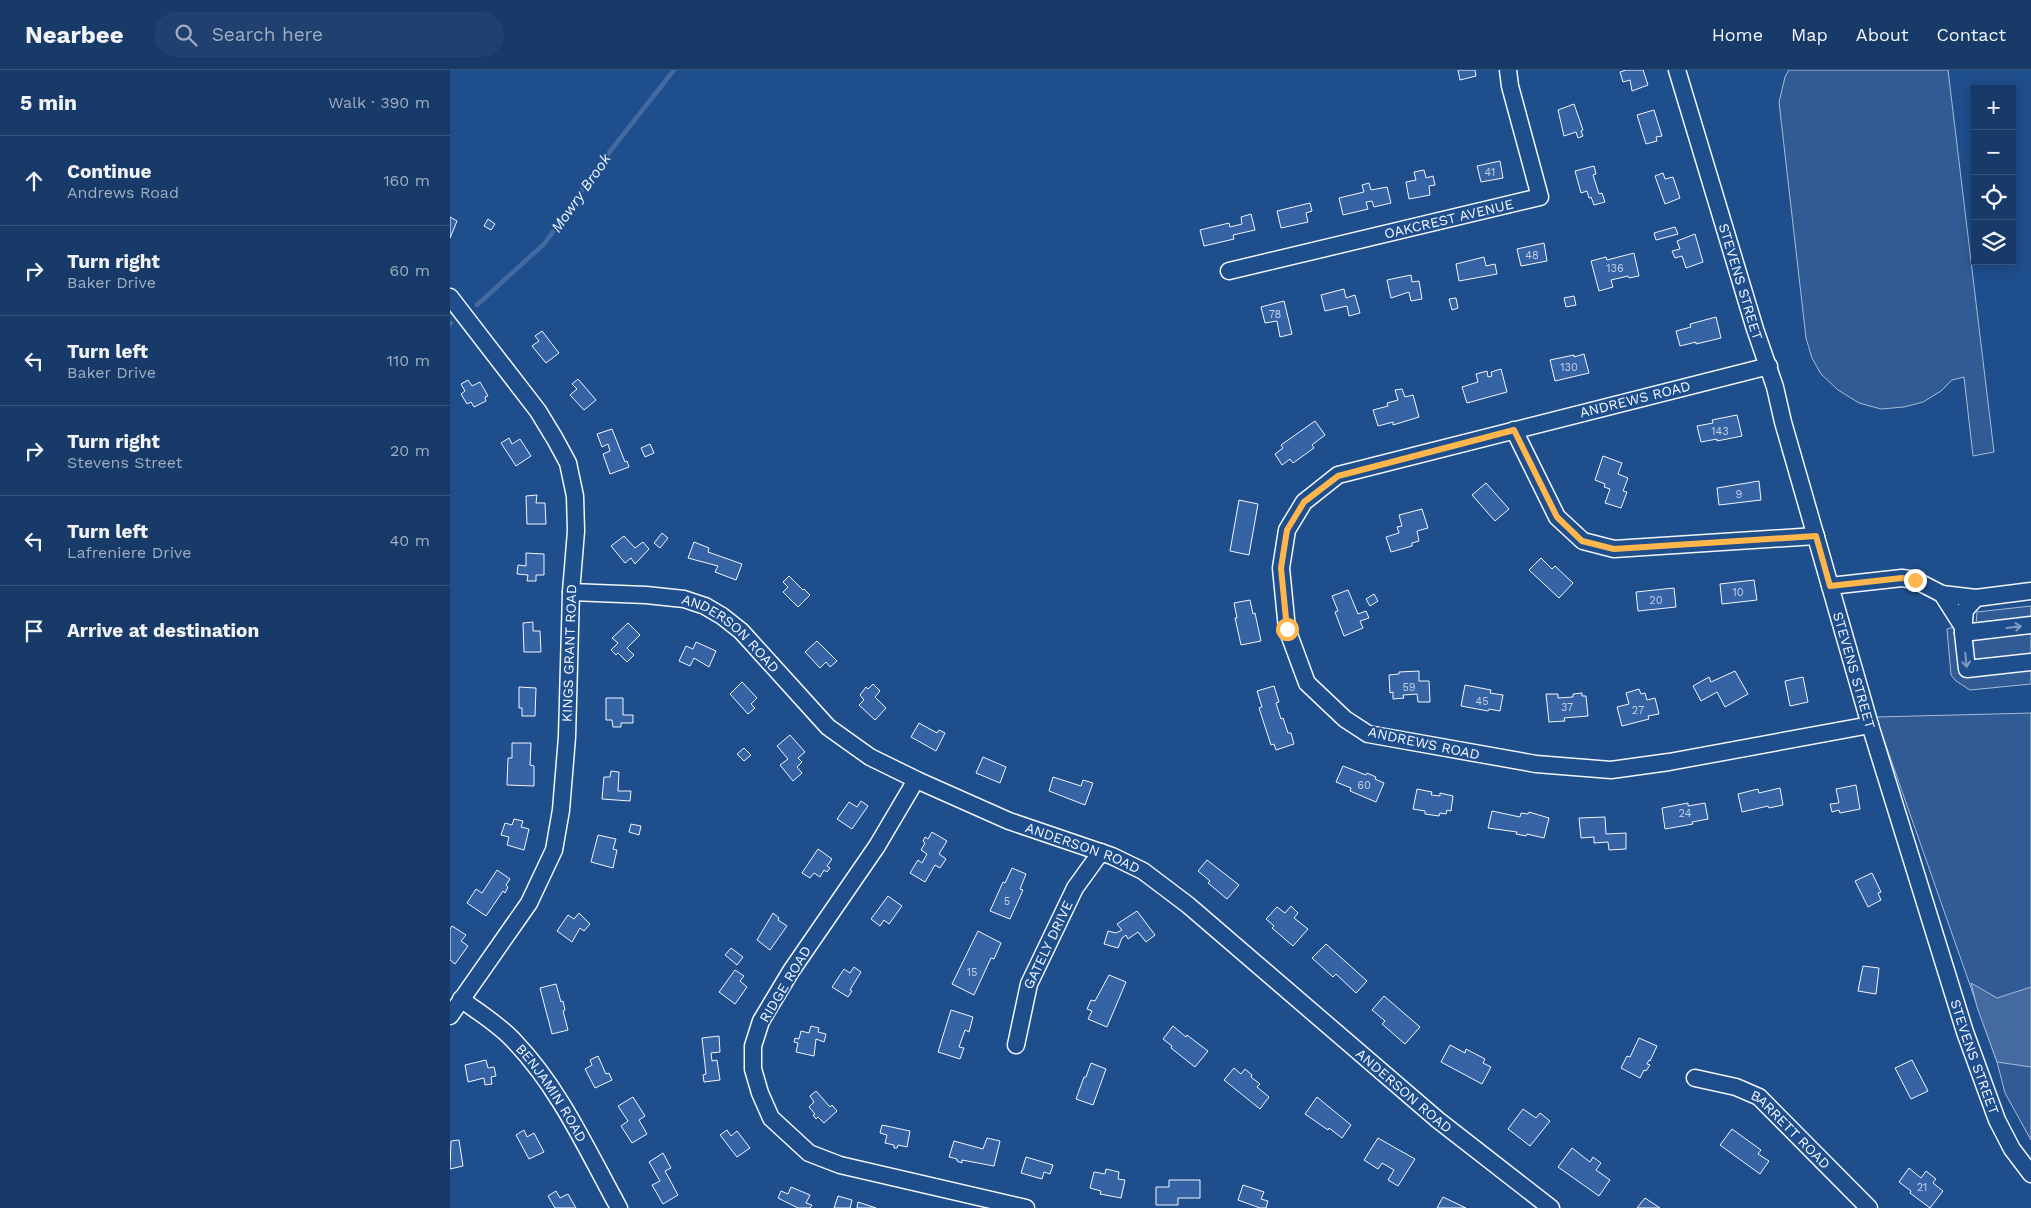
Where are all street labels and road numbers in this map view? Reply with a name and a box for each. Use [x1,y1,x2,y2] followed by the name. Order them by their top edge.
[1383,196,1515,242] street label: OAKCREST AVENUE
[1716,222,1766,342] street label: STEVENS STREET
[1578,377,1692,421] street label: ANDREWS ROAD
[559,584,579,722] street label: KINGS GRANT ROAD
[680,591,783,676] street label: ANDERSON ROAD
[1830,610,1879,731] street label: STEVENS STREET
[1367,723,1481,763] street label: ANDREWS ROAD
[1023,819,1143,876] street label: ANDERSON ROAD
[1020,898,1076,991] street label: GATELY DRIVE
[756,943,814,1025] street label: RIDGE ROAD
[1947,997,2002,1117] street label: STEVENS STREET
[513,1040,590,1145] street label: BENJAMIN ROAD
[1353,1045,1455,1136] street label: ANDERSON ROAD
[1748,1086,1834,1172] street label: BARRETT ROAD

